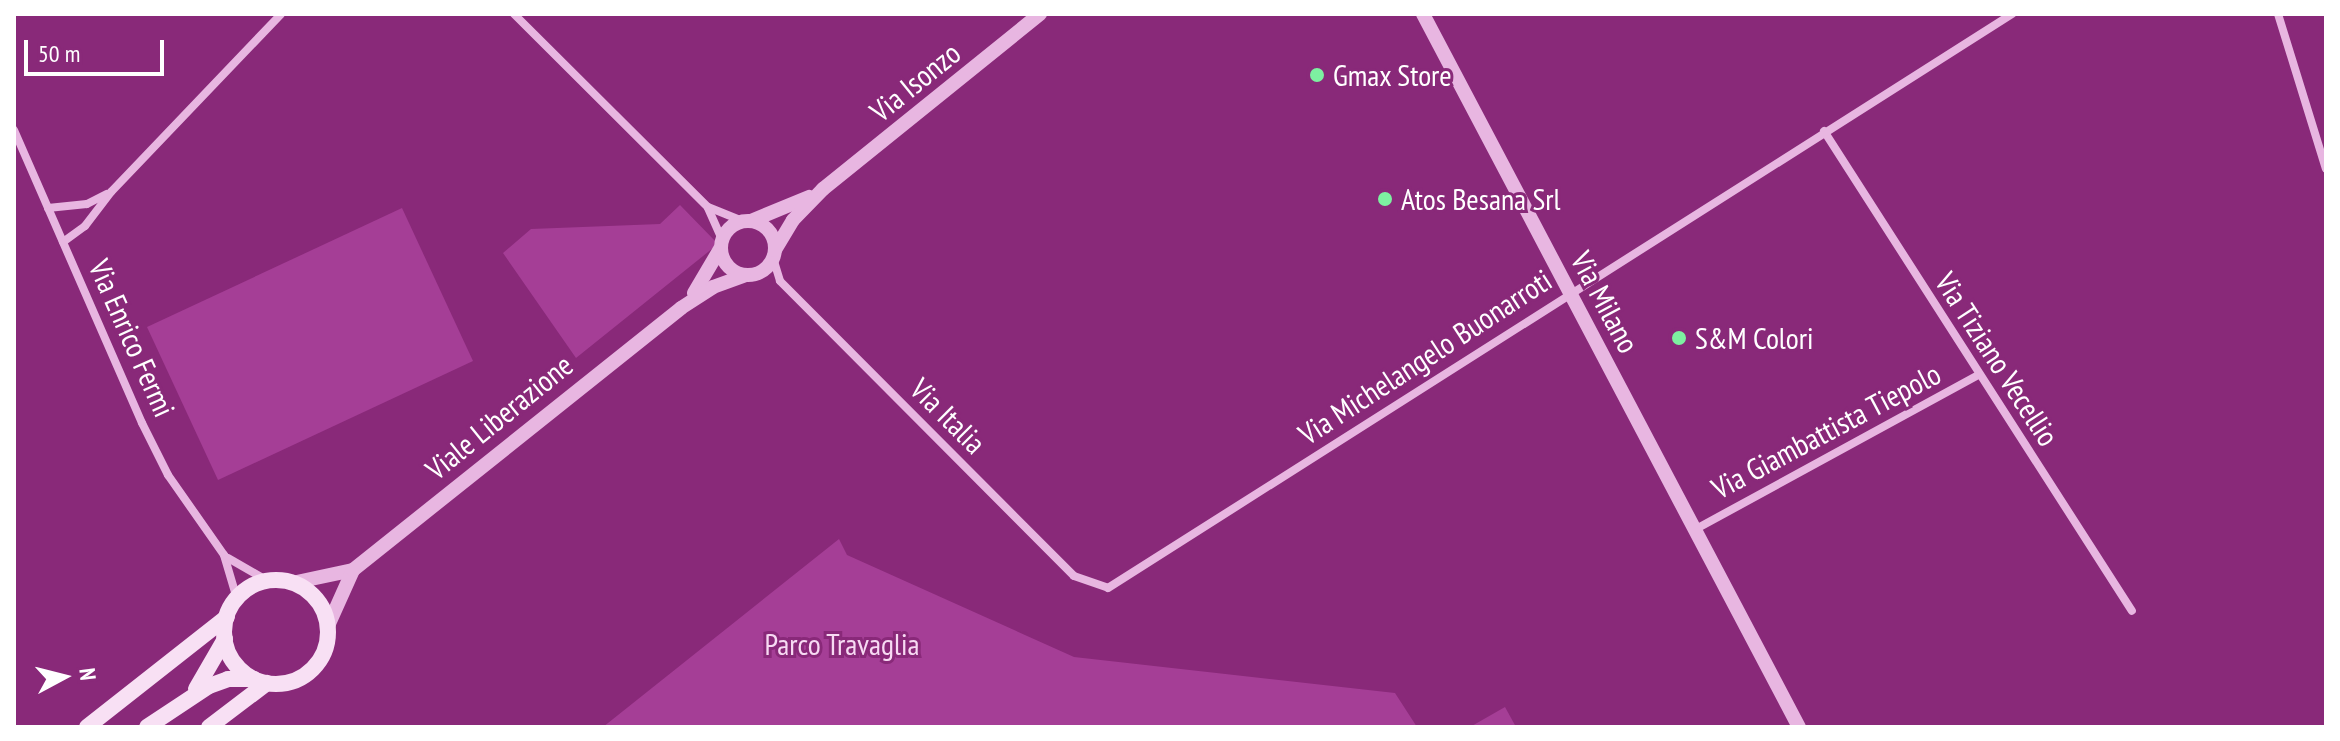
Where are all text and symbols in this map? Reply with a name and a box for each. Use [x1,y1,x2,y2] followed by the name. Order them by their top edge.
[28,24,168,74] scale bar
[863,35,967,129] street label: Via Isonzo
[38,38,80,69] text: 50 m
[1333,57,1452,93] place label: Gmax Store
[1308,66,1326,84] marker: Gmax Store
[1401,181,1560,217] place label: Atos Besana Srl
[1376,190,1394,208] marker: Atos Besana Srl
[1563,245,1647,359] street label: Via Milano
[81,254,183,422] street label: Via Enrico Fermi
[1292,262,1558,452] street label: Via Michelangelo Buonarroti
[1927,265,2067,453] street label: Via Tiziano Vecellio
[1695,320,1814,356] place label: S&M Colori
[1670,329,1688,347] marker: S&M Colori
[418,347,580,487] street label: Viale Liberazione
[1705,355,1947,507] street label: Via Giambattista Tiepolo
[903,371,993,461] street label: Via Italia
[764,626,920,662] park label: Parco Travaglia
[24,637,104,717] north arrow
[73,666,102,682] text: N

